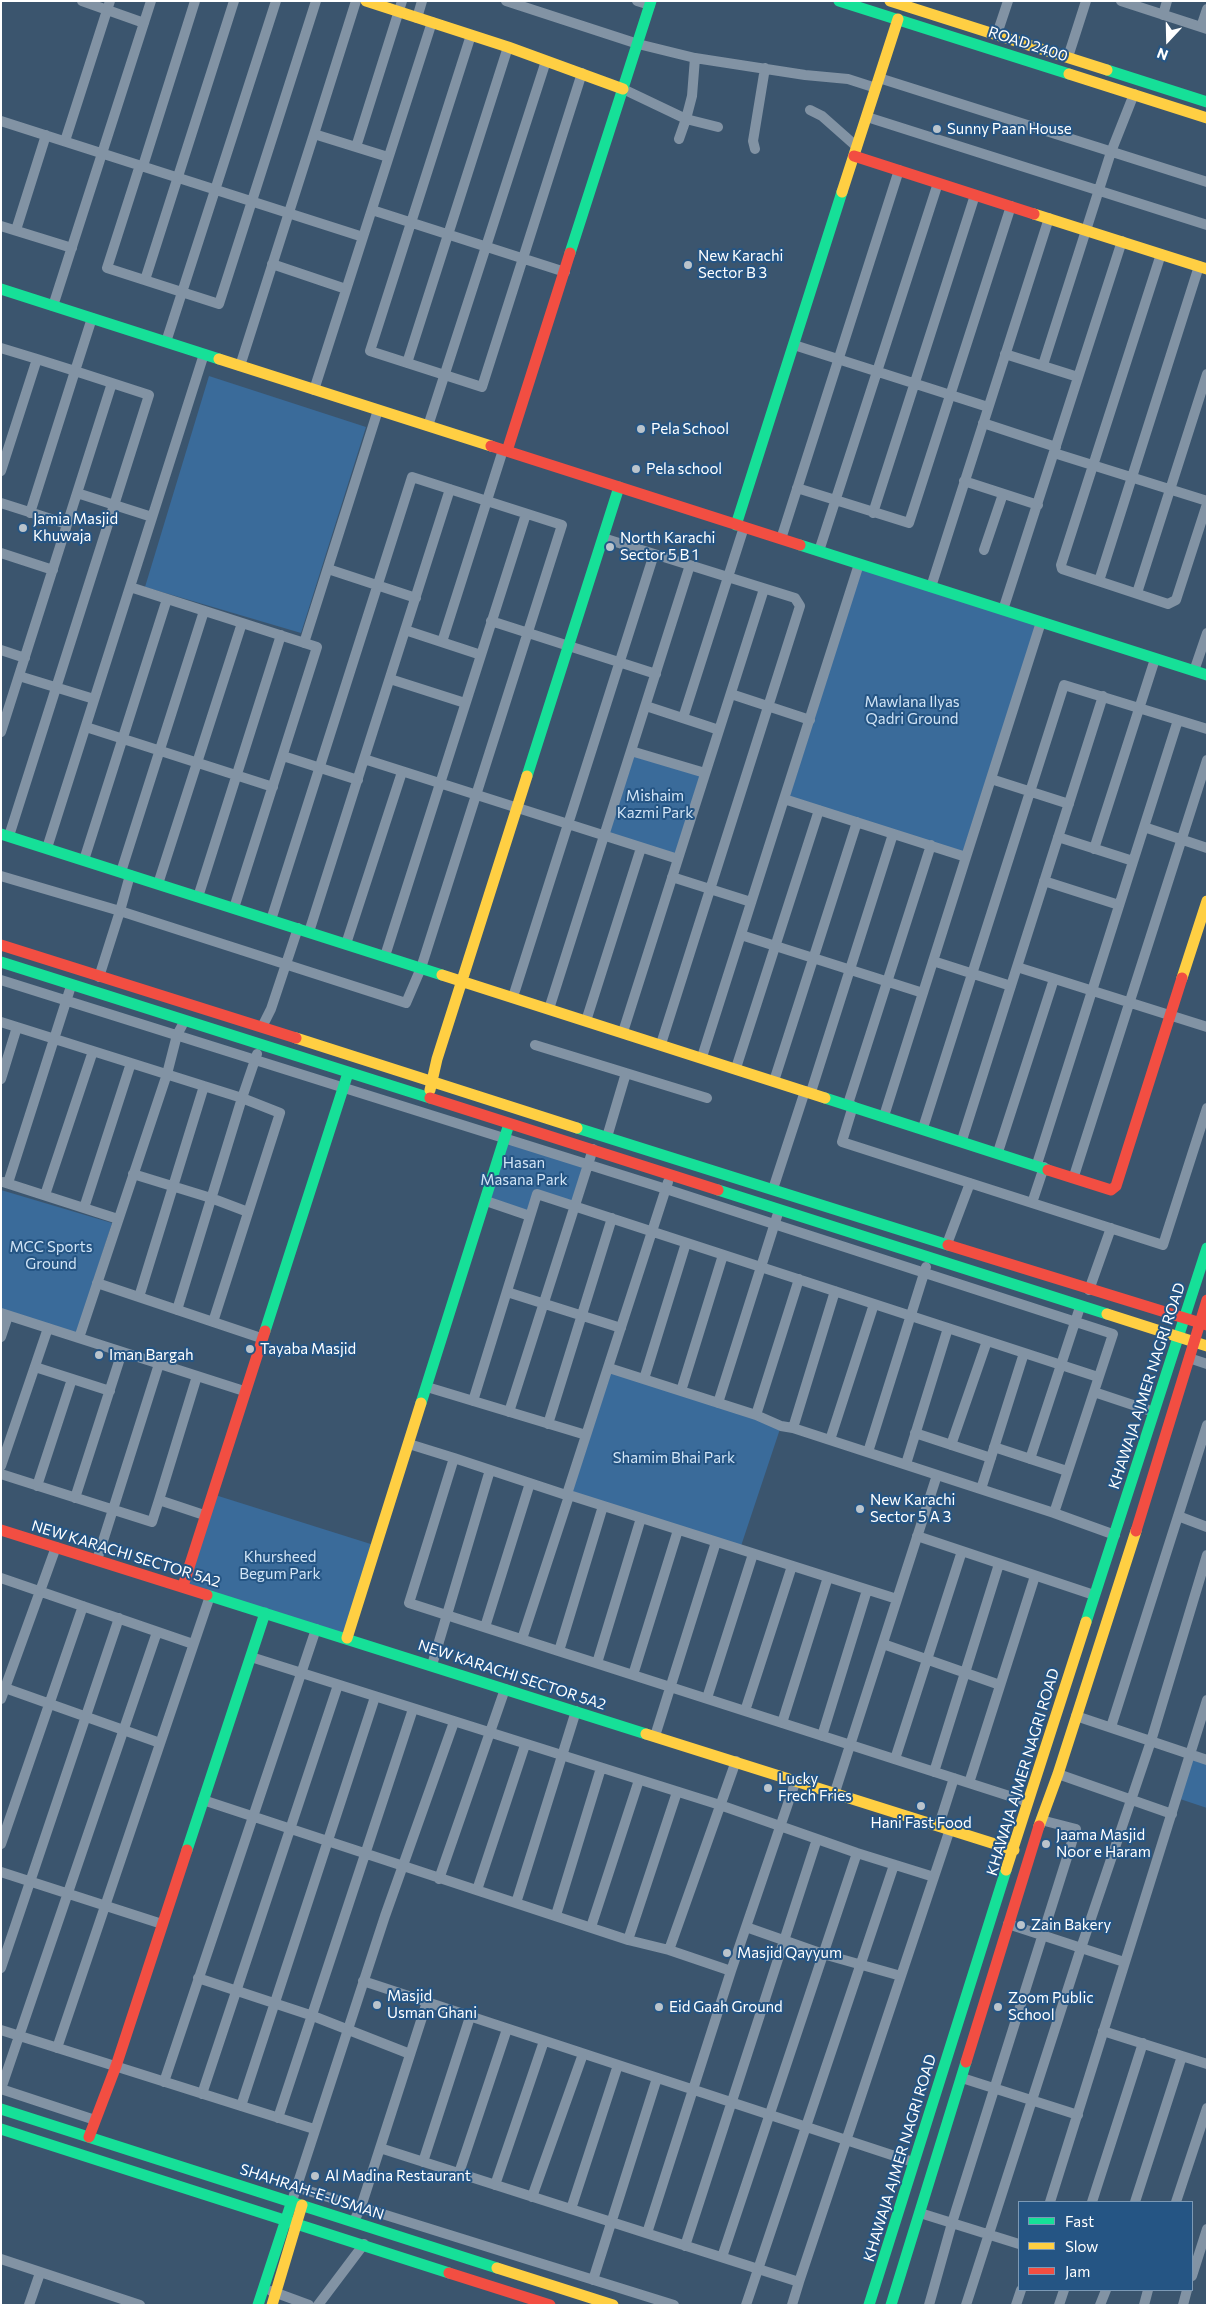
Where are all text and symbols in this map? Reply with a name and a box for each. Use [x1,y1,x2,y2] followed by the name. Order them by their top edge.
[1143,15,1193,65] north arrow
[986,23,1070,65] street label: ROAD 2400
[1154,45,1170,64] text: N
[947,120,1072,138] place label: Sunny Paan House
[931,123,943,135] marker: Sunny Paan House
[698,247,783,282] place label: New Karachi Sector B 3
[682,259,694,271] marker: New Karachi Sector B 3
[651,420,729,438] place label: Pela School
[635,423,647,435] marker: Pela School
[646,460,722,478] place label: Pela school
[630,463,642,475] marker: Pela school
[33,510,118,545] place label: Jamia Masjid Khuwaja
[17,522,29,534] marker: Jamia Masjid Khuwaja
[620,529,715,564] place label: North Karachi Sector 5 B 1
[604,541,616,553] marker: North Karachi Sector 5 B 1
[864,693,960,728] park label: Mawlana Ilyas Qadri Ground
[617,787,693,822] park label: Mishaim Kazmi Park
[480,1154,568,1189] park label: Hasan Masana Park
[9,1238,93,1273] park label: MCC Sports Ground
[1105,1281,1189,1491] street label: KHAWAJA AJMER NAGRI ROAD
[260,1340,356,1358] place label: Tayaba Masjid
[244,1343,256,1355] marker: Tayaba Masjid
[109,1346,194,1364] place label: Iman Bargah
[93,1349,105,1361] marker: Iman Bargah
[613,1449,735,1467] park label: Shamim Bhai Park
[870,1491,955,1526] place label: New Karachi Sector 5 A 3
[854,1503,866,1515] marker: New Karachi Sector 5 A 3
[29,1517,223,1591] street label: NEW KARACHI SECTOR 5A2
[239,1548,321,1583] park label: Khursheed Begum Park
[416,1636,608,1714] street label: NEW KARACHI SECTOR 5A2
[983,1666,1063,1878] street label: KHAWAJA AJMER NAGRI ROAD
[778,1770,852,1805] place label: Lucky Frech Fries
[762,1782,774,1794] marker: Lucky Frech Fries
[915,1800,927,1812] marker: Hani Fast Food
[870,1814,972,1832] place label: Hani Fast Food
[1056,1826,1151,1861] place label: Jaama Masjid Noor e Haram
[1040,1838,1052,1850] marker: Jaama Masjid Noor e Haram
[1031,1916,1111,1934] place label: Zain Bakery
[1015,1919,1027,1931] marker: Zain Bakery
[737,1944,842,1962] place label: Masjid Qayyum
[721,1947,733,1959] marker: Masjid Qayyum
[387,1987,477,2022] place label: Masjid Usman Ghani
[1008,1989,1094,2024] place label: Zoom Public School
[669,1998,783,2016] place label: Eid Gaah Ground
[371,1999,383,2011] marker: Masjid Usman Ghani
[653,2001,665,2013] marker: Eid Gaah Ground
[992,2001,1004,2013] marker: Zoom Public School
[860,2052,940,2264] street label: KHAWAJA AJMER NAGRI ROAD
[238,2160,386,2224] street label: SHAHRAH-E-USMAN
[325,2167,471,2185] place label: Al Madina Restaurant
[309,2170,321,2182] marker: Al Madina Restaurant
[1018,2201,1193,2291] legend
[1065,2212,1094,2230] text: Fast
[1065,2237,1098,2255] text: Slow
[1065,2262,1090,2280] text: Jam

